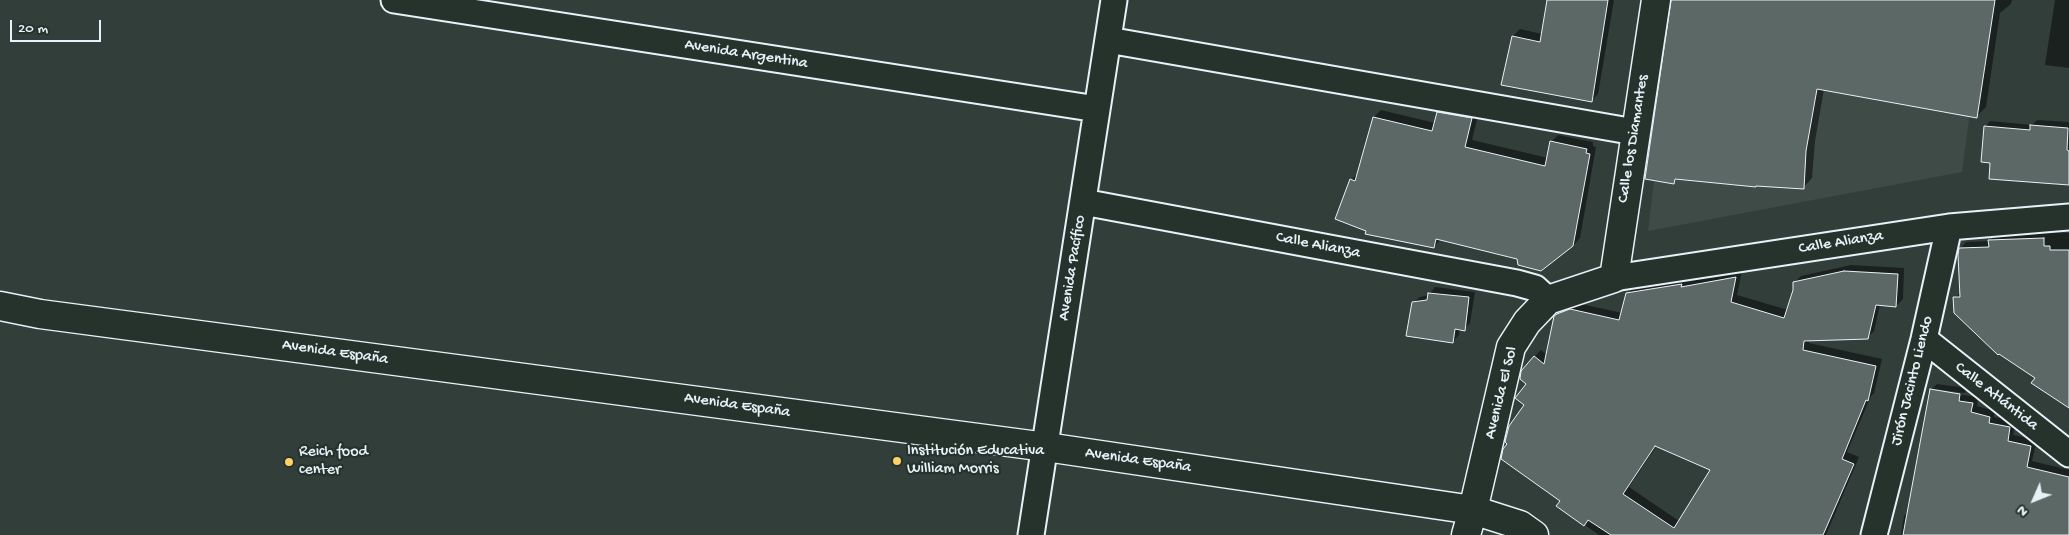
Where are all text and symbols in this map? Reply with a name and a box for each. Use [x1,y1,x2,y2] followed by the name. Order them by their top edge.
[12,10,104,42] scale bar
[18,20,48,38] text: 20 m
[683,36,809,74] street label: Avenida Argentina
[1614,74,1654,204] street label: Calle los Diamantes
[1055,214,1091,322] street label: Avenida Pacífico
[1797,227,1885,259] street label: Calle Alianza
[1274,228,1362,264] street label: Calle Alianza
[1888,314,1938,448] street label: Jirón Jacinto Liendo
[281,336,389,370] street label: Avenida España
[1481,345,1523,441] street label: Avenida El Sol
[1950,358,2042,436] street label: Calle Atlántida
[683,389,791,423] street label: Avenida España
[907,442,1044,480] place label: Institución Educativa William Morris
[299,443,368,481] place label: Reich food center
[1084,444,1192,478] street label: Avenida España
[891,455,903,467] marker: Institución Educativa William Morris
[283,456,295,468] marker: Reich food center
[2009,475,2059,525] north arrow
[2014,502,2032,520] text: N

